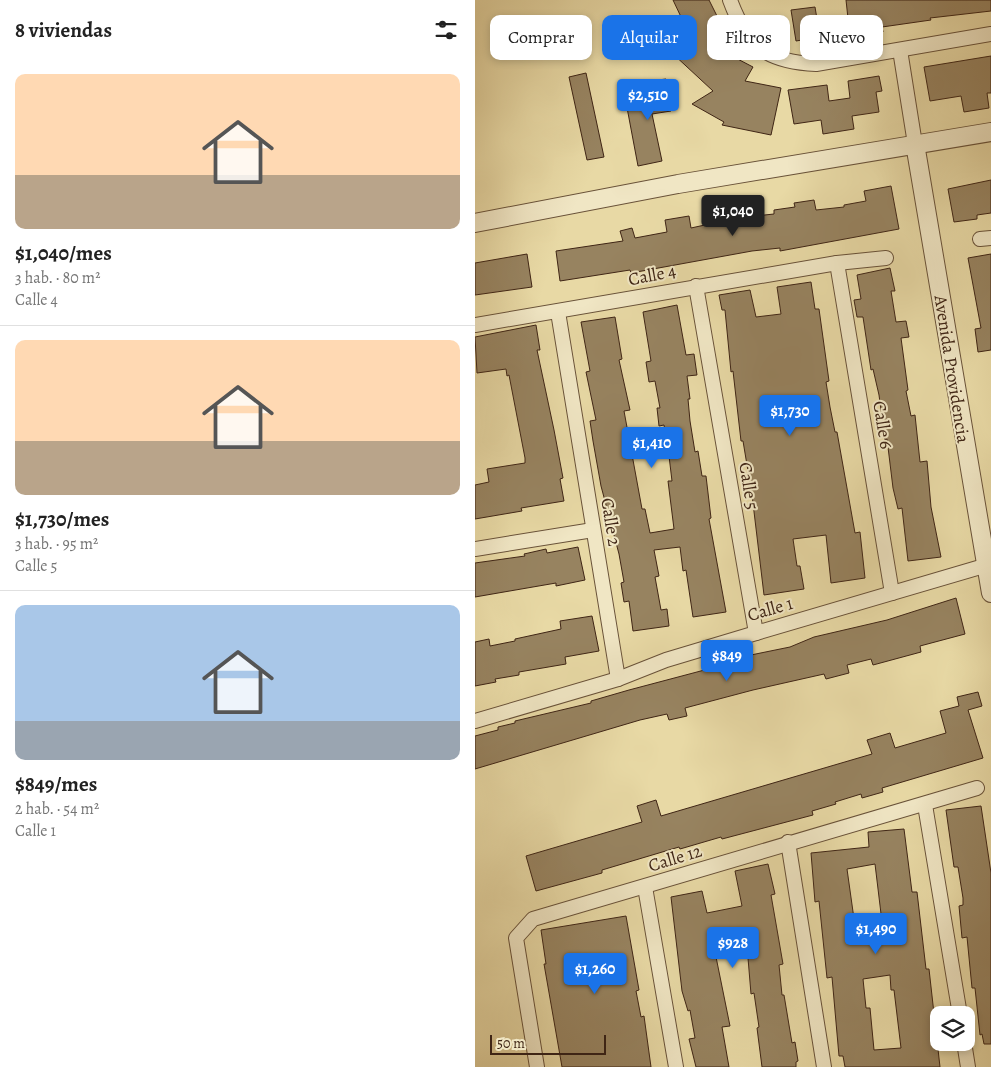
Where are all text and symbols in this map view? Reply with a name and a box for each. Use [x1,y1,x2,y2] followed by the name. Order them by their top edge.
[490,15,592,60] chip: Comprar
[602,15,697,60] chip: Alquilar
[707,15,790,60] chip: Filtros
[800,15,883,60] chip: Nuevo
[15,16,112,44] text: 8 viviendas
[432,16,460,44] icon: filters
[607,78,689,121] pin: $2,510
[628,84,668,106] text: $2,510
[193,107,283,197] icon: home
[692,194,774,237] pin: $1,040
[712,200,754,222] text: $1,040
[15,239,112,267] text: $1,040/mes
[626,259,678,291] street label: Calle 4
[15,267,100,289] text: 3 hab. · 80 m²
[15,289,58,311] text: Calle 4
[928,292,976,445] street label: Avenida Providencia
[193,372,283,462] icon: home
[749,394,831,437] pin: $1,730
[867,399,899,451] street label: Calle 6
[770,400,810,422] text: $1,730
[611,426,693,469] pin: $1,410
[633,432,671,454] text: $1,410
[733,461,765,511] street label: Calle 5
[595,496,627,548] street label: Calle 2
[15,505,109,533] text: $1,730/mes
[15,533,98,555] text: 3 hab. · 95 m²
[15,555,58,577] text: Calle 5
[744,591,796,627] street label: Calle 1
[193,637,283,727] icon: home
[697,640,757,682] pin: $849
[712,645,742,667] text: $849
[15,770,97,798] text: $849/mes
[15,798,99,820] text: 2 hab. · 54 m²
[15,820,56,842] text: Calle 1
[645,838,705,877] street label: Calle 12
[835,912,917,955] pin: $1,490
[856,918,896,940] text: $1,490
[703,926,763,969] pin: $928
[718,932,748,954] text: $928
[554,952,636,995] pin: $1,260
[575,958,615,980] text: $1,260
[930,1006,975,1051] map controls
[930,1006,975,1051] button: layers
[490,1032,606,1055] scale bar
[497,1034,525,1053] text: 50 m

